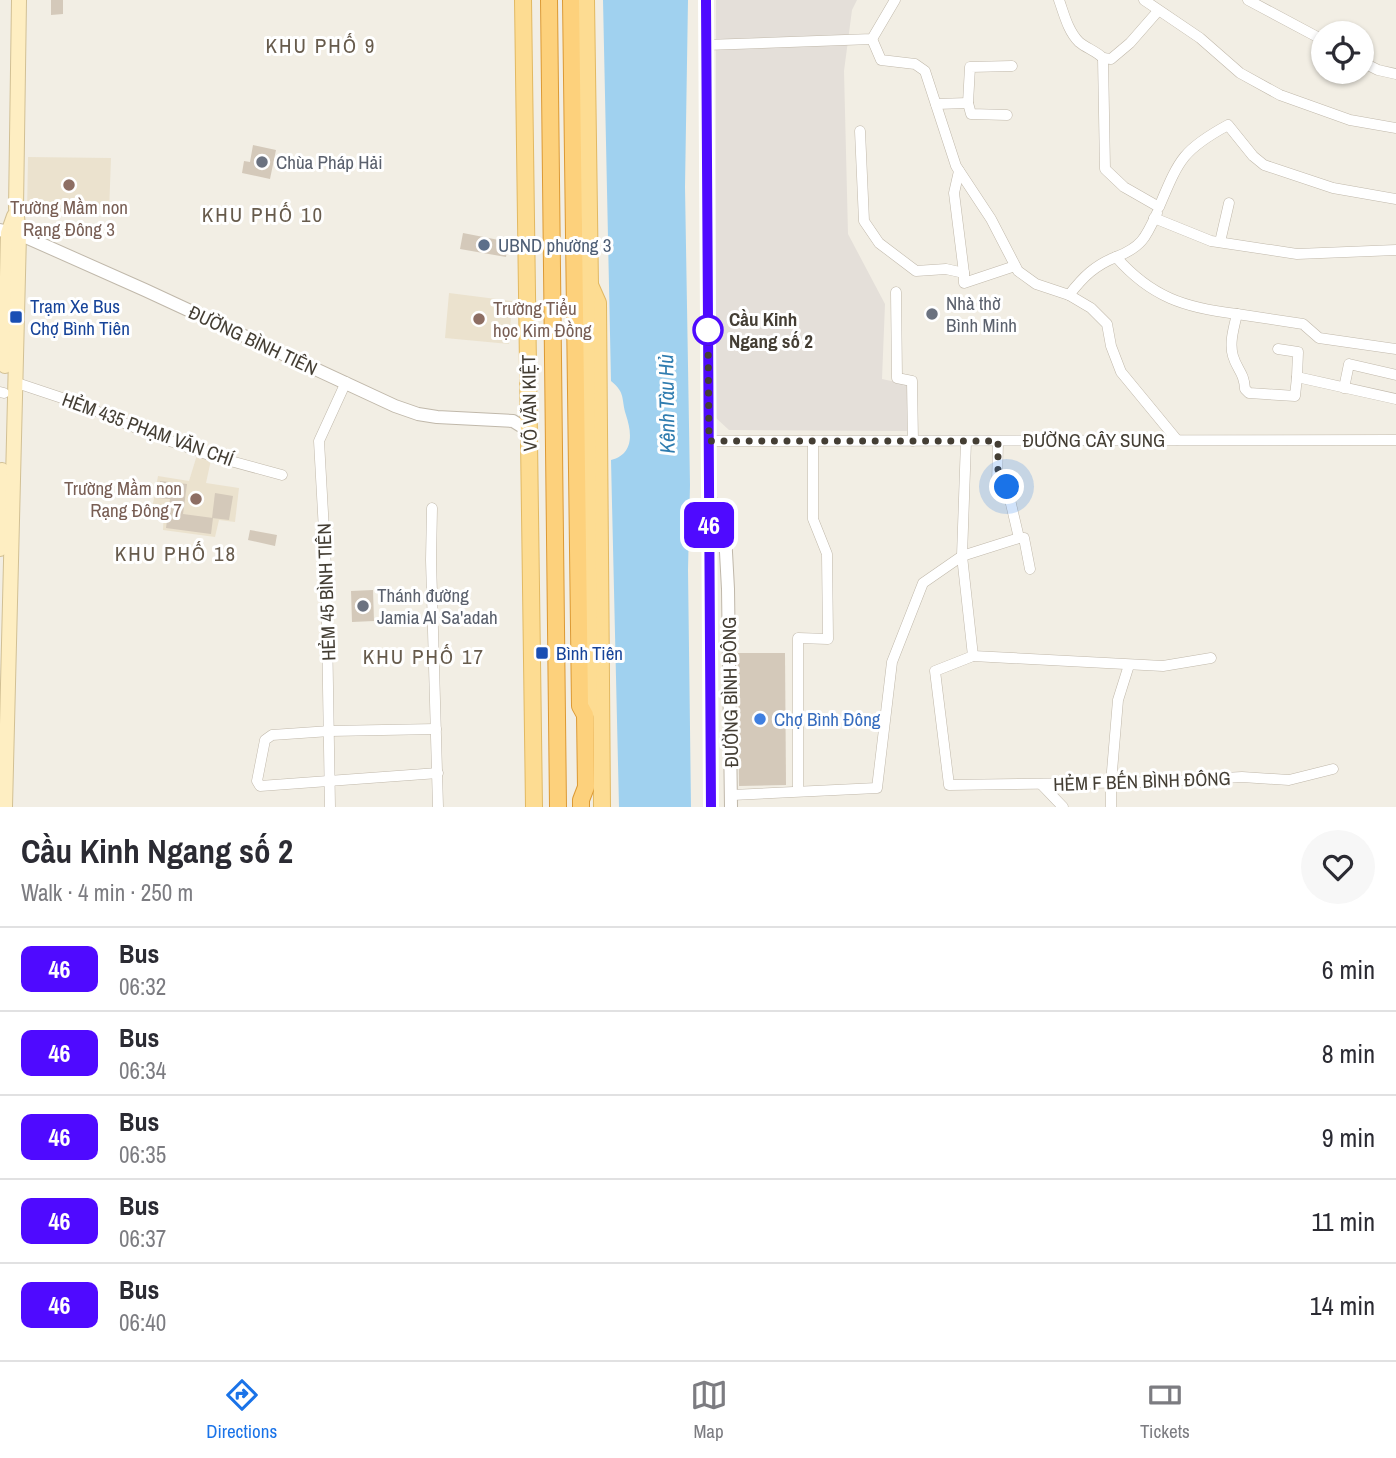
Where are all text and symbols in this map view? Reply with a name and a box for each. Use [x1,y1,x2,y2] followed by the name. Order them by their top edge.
[1311,21,1374,84] map controls
[1311,21,1374,84] button: locate
[266,31,376,60] district label: KHU PHỐ 9
[276,149,383,175] place label: Chùa Pháp Hải
[254,154,270,170] marker: Chùa Pháp Hải
[61,177,77,193] marker: Trường Mầm non Rạng Đông 3
[10,194,128,242] place label: Trường Mầm non Rạng Đông 3
[202,200,324,229] district label: KHU PHỐ 10
[498,232,611,258] place label: UBND phường 3
[476,237,492,253] marker: UBND phường 3
[946,290,1017,338] place label: Nhà thờ Bình Minh
[30,293,130,341] place label: Trạm Xe Bus Chợ Bình Tiên
[493,295,592,343] place label: Trường Tiểu học Kim Đồng
[184,299,322,381] street label: ĐƯỜNG BÌNH TIÊN
[729,306,813,354] place label: Cầu Kinh Ngang số 2
[924,306,940,322] marker: Nhà thờ Bình Minh
[8,309,24,325] marker: Trạm Xe Bus Chợ Bình Tiên
[471,311,487,327] marker: Trường Tiểu học Kim Đồng
[693,315,723,345] marker: Cầu Kinh Ngang số 2
[515,354,543,452] street label: VÕ VĂN KIỆT
[651,354,682,454] water label: Kênh Tàu Hủ
[59,386,238,472] street label: HẺM 435 PHẠM VĂN CHÍ
[1023,427,1165,453] street label: ĐƯỜNG CÂY SUNG
[989,469,1024,504] your location
[64,475,182,523] place label: Trường Mầm non Rạng Đông 7
[188,491,204,507] marker: Trường Mầm non Rạng Đông 7
[678,502,740,548] line badge: 46
[698,509,720,541] text: 46
[311,523,341,661] street label: HẺM 45 BÌNH TIÊN
[115,539,237,568] district label: KHU PHỐ 18
[377,582,498,630] place label: Thánh đường Jamia Al Sa'adah
[355,598,371,614] marker: Thánh đường Jamia Al Sa'adah
[716,616,744,768] street label: ĐƯỜNG BÌNH ĐÔNG
[556,640,623,666] place label: Bình Tiên
[363,642,485,671] district label: KHU PHỐ 17
[534,645,550,661] marker: Bình Tiên
[774,706,881,732] place label: Chợ Bình Đông
[752,711,768,727] marker: Chợ Bình Đông
[1053,765,1231,797] street label: HẺM F BẾN BÌNH ĐÔNG
[21,829,293,873] text: Cầu Kinh Ngang số 2
[1301,830,1375,904] button: heart
[21,877,193,908] text: Walk · 4 min · 250 m
[119,936,159,971] text: Bus
[1322,952,1375,987] text: 6 min
[49,953,70,985] text: 46
[119,971,166,1002] text: 06:32
[119,1020,159,1055] text: Bus
[1322,1036,1375,1071] text: 8 min
[49,1037,70,1069] text: 46
[119,1055,166,1086] text: 06:34
[119,1104,159,1139] text: Bus
[1322,1120,1375,1155] text: 9 min
[49,1121,70,1153] text: 46
[119,1139,166,1170] text: 06:35
[119,1188,159,1223] text: Bus
[1311,1204,1375,1239] text: 11 min
[49,1205,70,1237] text: 46
[119,1223,166,1254] text: 06:37
[119,1272,159,1307] text: Bus
[1310,1288,1375,1323] text: 14 min
[49,1289,70,1321] text: 46
[119,1307,166,1338] text: 06:40
[206,1376,277,1444] tab: Directions
[690,1376,728,1444] tab: Map
[1140,1376,1190,1444] tab: Tickets

